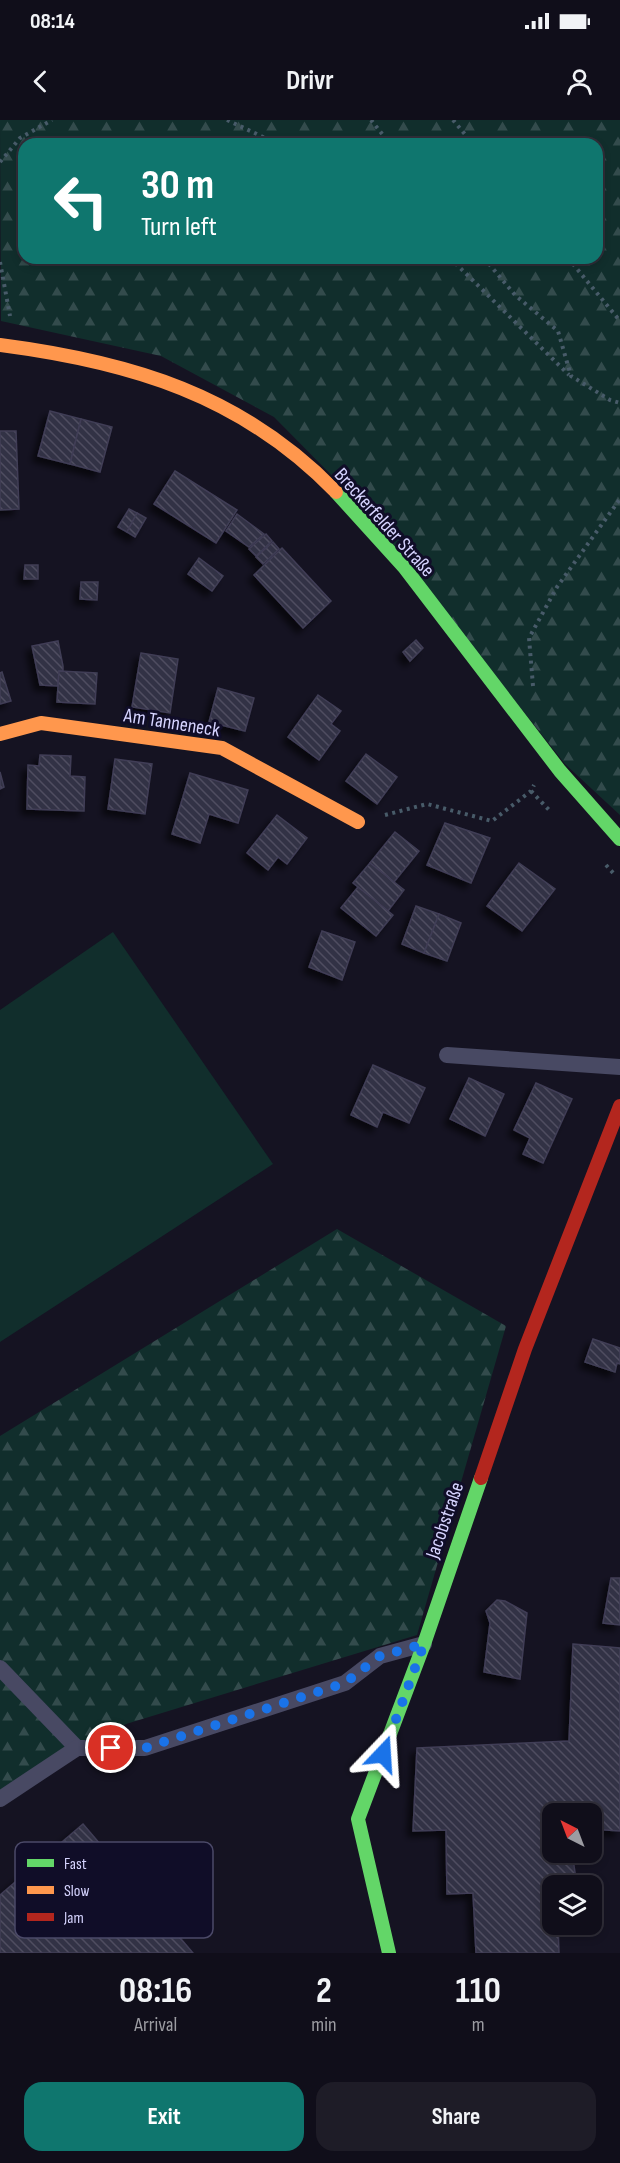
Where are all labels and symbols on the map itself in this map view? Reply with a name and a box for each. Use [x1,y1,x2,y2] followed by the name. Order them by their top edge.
[329,463,439,582] street label: Breckerfelder Straße
[121,703,222,742] street label: Am Tanneneck
[420,1479,469,1563] street label: Jacobstraße
[85,1722,136,1773] pin
[351,1722,415,1786] position arrow
[542,1803,602,1863] north arrow
[15,1842,213,1938] legend
[64,1855,87,1874] text: Fast
[64,1882,89,1901] text: Slow
[63,1909,84,1928] text: Jam

